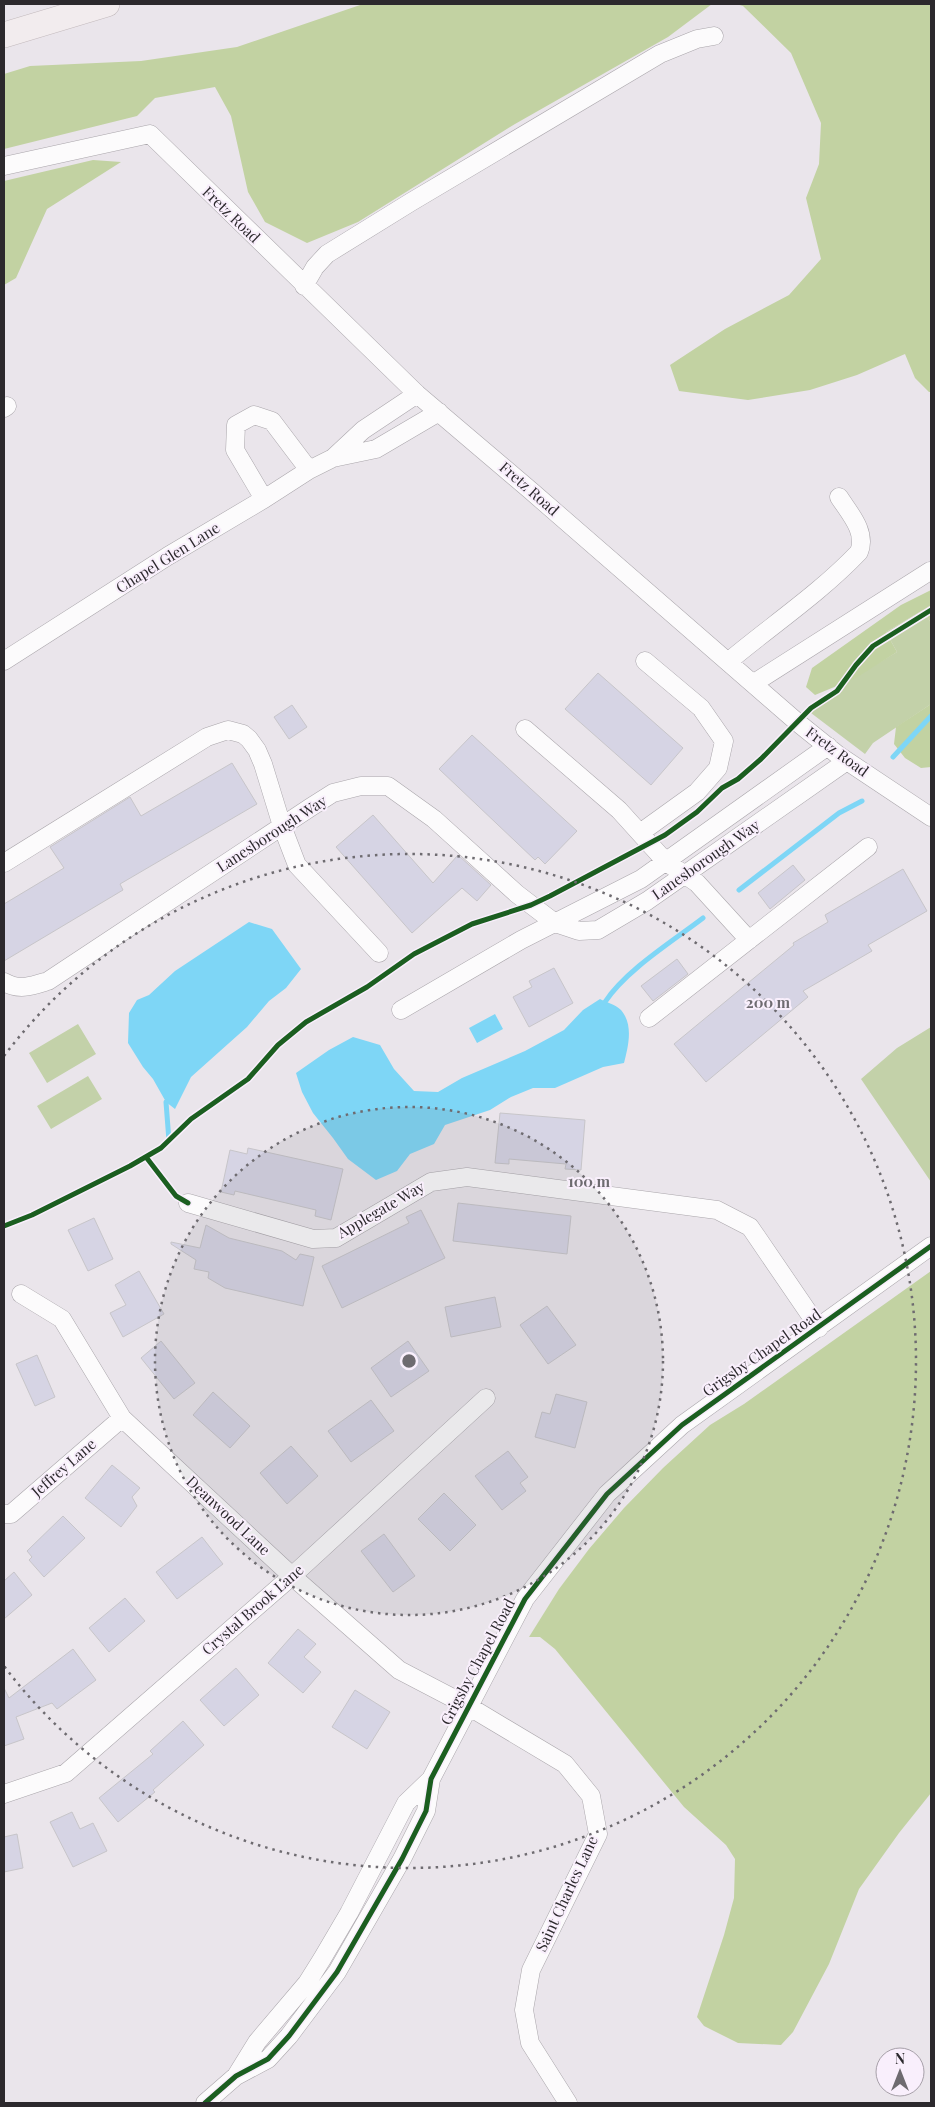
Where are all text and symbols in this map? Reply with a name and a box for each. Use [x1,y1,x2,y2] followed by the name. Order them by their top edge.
[199,182,265,247] street label: Fretz Road
[496,457,564,520] street label: Fretz Road
[112,517,223,597] street label: Chapel Glen Lane
[802,722,873,781] street label: Fretz Road
[213,790,331,876] street label: Lanesborough Way
[648,814,764,904] street label: Lanesborough Way
[746,992,791,1012] text: 200 m
[568,1171,611,1191] text: 100 m
[332,1176,428,1243] street label: Applegate Way
[698,1304,825,1401] street label: Grigsby Chapel Road
[400,1352,418,1370] centre of rings
[26,1434,100,1502] street label: Jeffrey Lane
[182,1471,275,1559] street label: Deanwood Lane
[197,1560,307,1659] street label: Crystal Brook Lane
[435,1595,519,1728] street label: Grigsby Chapel Road
[530,1832,602,1955] street label: Saint Charles Lane
[875,2047,925,2097] north arrow
[895,2049,905,2068] text: N

